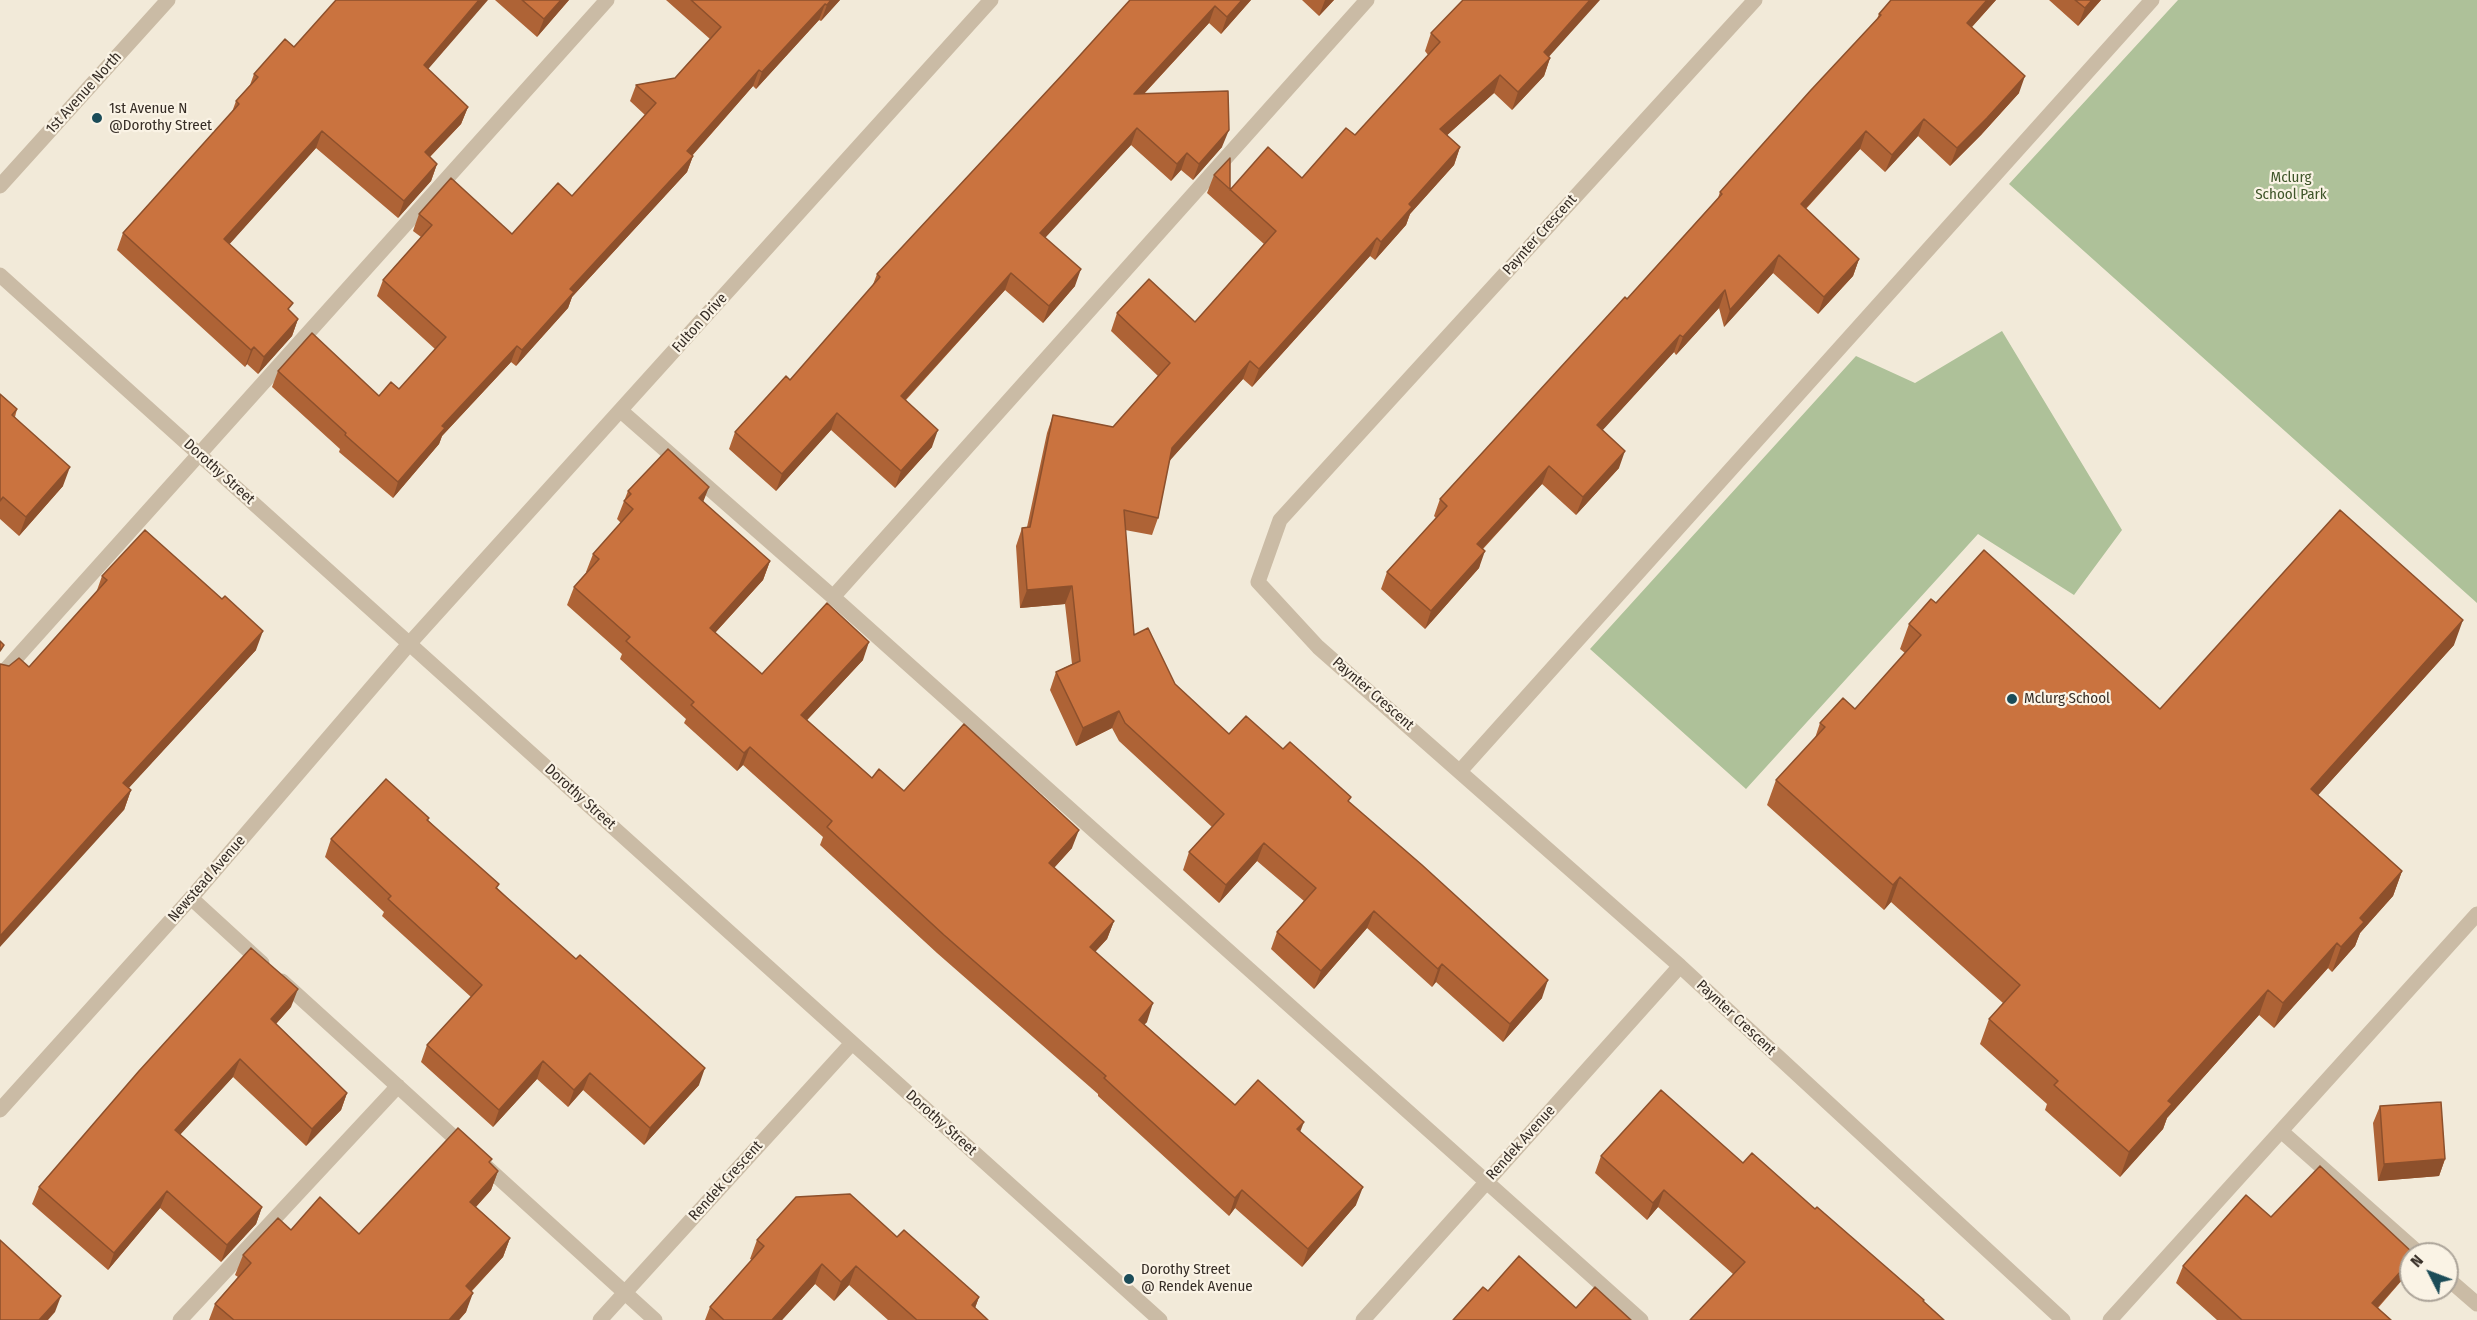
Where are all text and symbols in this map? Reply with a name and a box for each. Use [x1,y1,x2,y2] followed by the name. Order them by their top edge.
[42,48,126,138] street label: 1st Avenue North
[109,100,212,135] place label: 1st Avenue N @Dorothy Street
[90,111,104,125] marker: 1st Avenue N @Dorothy Street
[2255,169,2327,204] park label: Mclurg School Park
[1499,191,1581,279] street label: Paynter Crescent
[669,290,731,356] street label: Fulton Drive
[180,435,258,509] street label: Dorothy Street
[1329,654,1417,734] street label: Paynter Crescent
[2024,690,2110,708] place label: Mclurg School
[2005,692,2019,706] marker: Mclurg School
[541,760,619,834] street label: Dorothy Street
[165,832,249,926] street label: Newstead Avenue
[1693,977,1779,1059] street label: Paynter Crescent
[902,1086,980,1160] street label: Dorothy Street
[1483,1102,1559,1184] street label: Rendek Avenue
[685,1137,767,1225] street label: Rendek Crescent
[2399,1242,2459,1302] north arrow
[2406,1251,2427,1271] text: N
[1141,1261,1253,1296] place label: Dorothy Street @ Rendek Avenue
[1122,1272,1136,1286] marker: Dorothy Street @ Rendek Avenue

